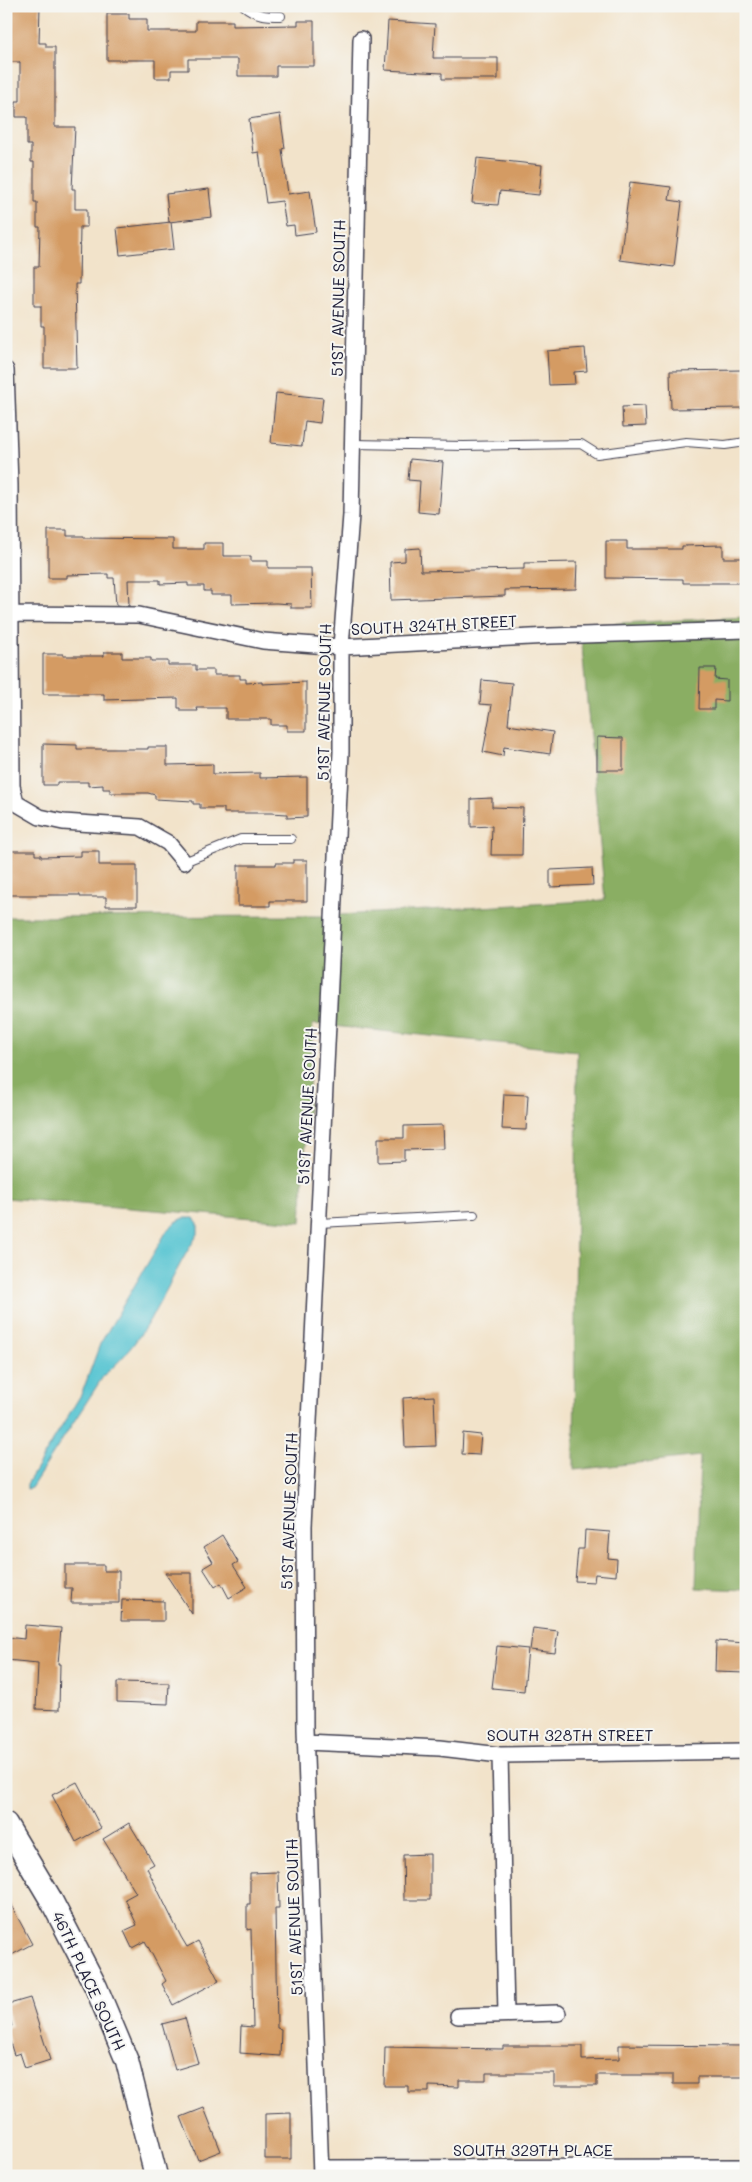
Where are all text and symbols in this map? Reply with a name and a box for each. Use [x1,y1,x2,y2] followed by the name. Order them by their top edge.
[326,219,349,377] street label: 51ST AVENUE SOUTH
[350,610,518,639] street label: SOUTH 324TH STREET
[312,623,335,781] street label: 51ST AVENUE SOUTH
[292,1027,321,1185] street label: 51ST AVENUE SOUTH
[275,1432,302,1590] street label: 51ST AVENUE SOUTH
[487,1724,653,1745] street label: SOUTH 328TH STREET
[280,1838,307,1996] street label: 51ST AVENUE SOUTH
[48,1908,131,2054] street label: 46TH PLACE SOUTH
[453,2139,613,2160] street label: SOUTH 329TH PLACE

